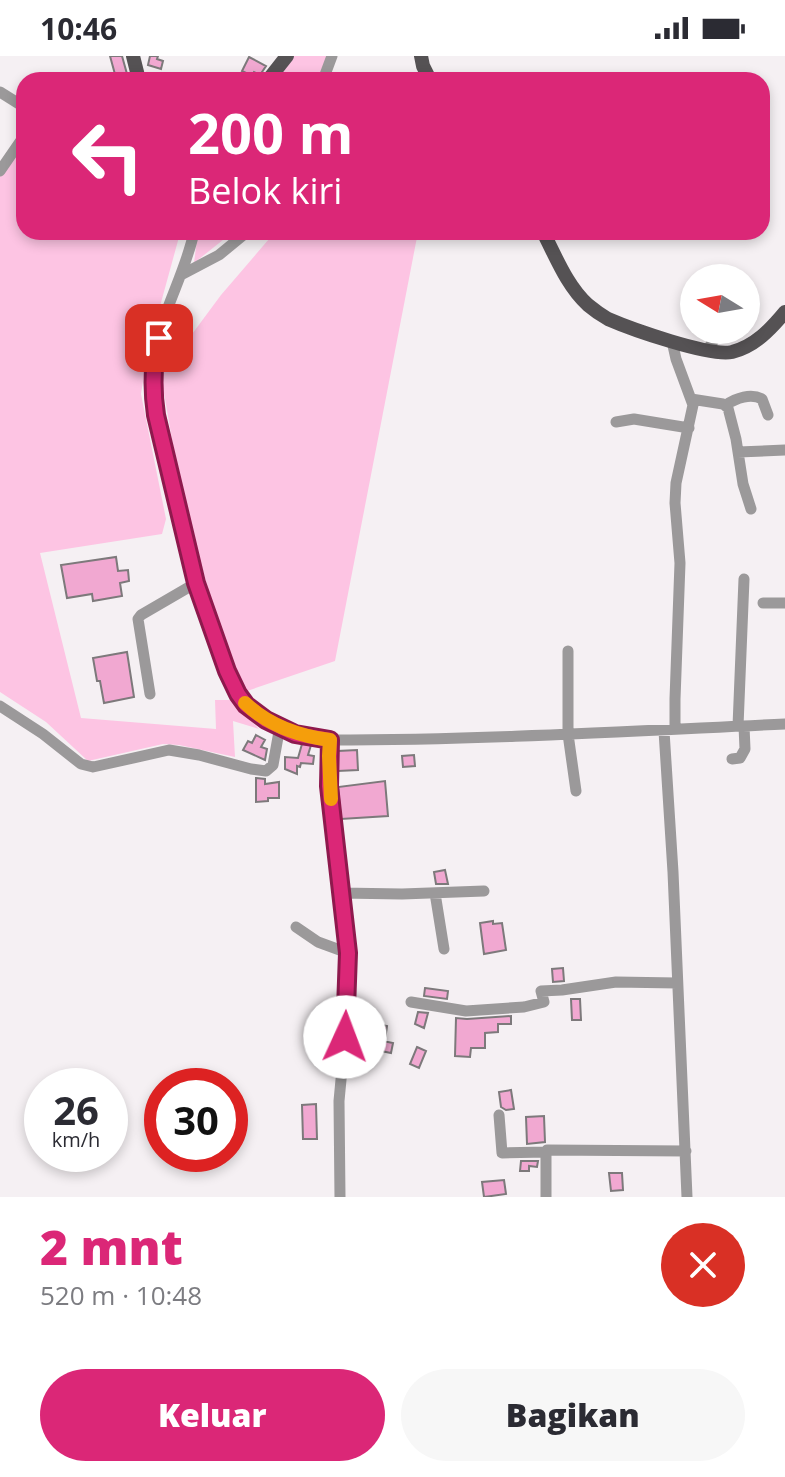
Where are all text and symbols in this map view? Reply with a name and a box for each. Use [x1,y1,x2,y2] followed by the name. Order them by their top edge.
[40,8,117,49] text: 10:46
[188,94,354,170] text: 200 m
[56,104,160,208] icon: left
[188,166,342,215] text: Belok kiri
[680,264,760,344] north arrow
[680,264,760,344] map controls
[125,304,193,372] pin
[137,316,181,360] icon: arrive
[303,995,387,1079] position arrow
[144,1068,248,1172] speed limit sign: 30
[53,1082,99,1137] text: 26
[52,1126,100,1153] text: km/h
[40,1214,183,1279] text: 2 mnt
[661,1223,745,1307] button: close
[40,1277,202,1313] text: 520 m · 10:48
[40,1369,385,1461] button: Keluar
[401,1369,745,1461] button: Bagikan

